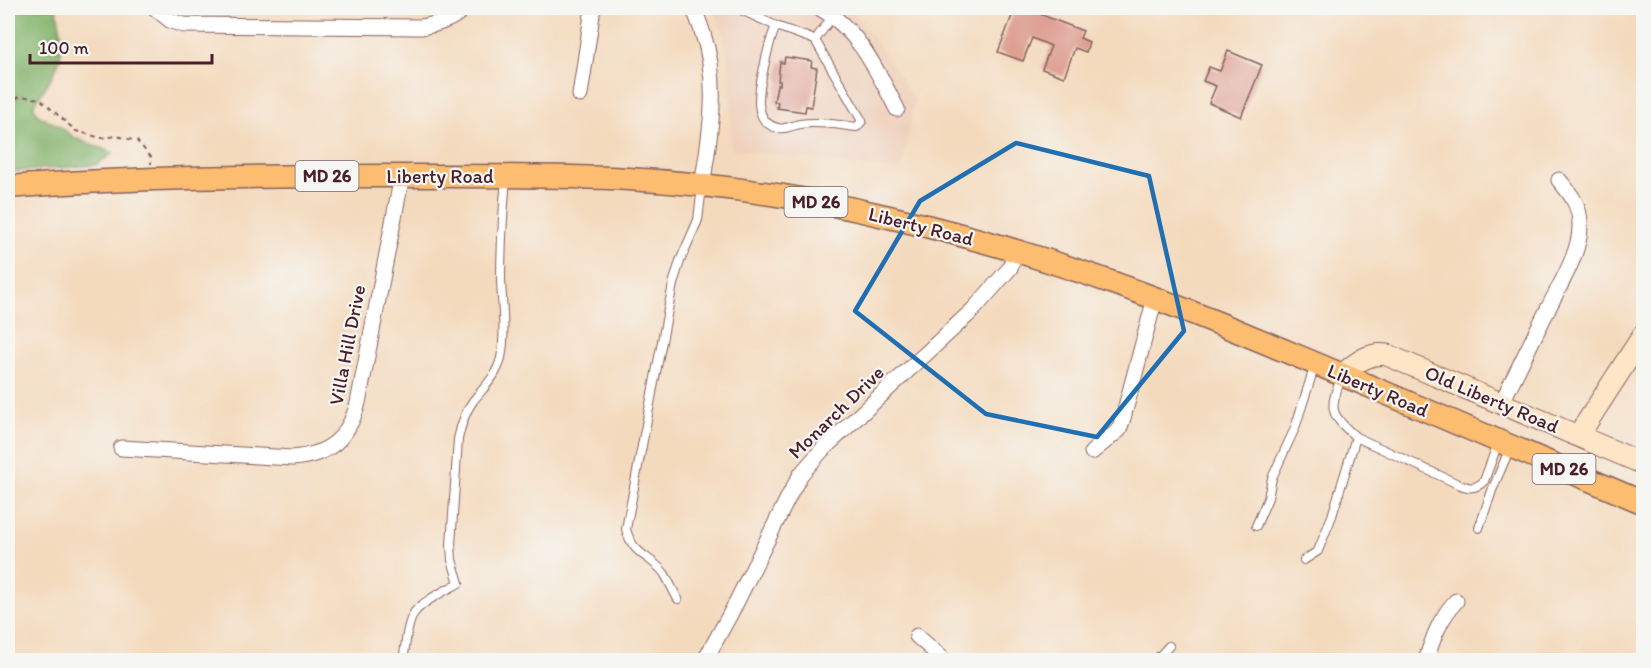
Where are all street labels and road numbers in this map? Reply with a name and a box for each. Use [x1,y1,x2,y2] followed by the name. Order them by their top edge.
[296,161,358,191] road number: MD 26
[386,164,494,188] street label: Liberty Road
[784,187,848,217] road number: MD 26
[866,201,976,251] street label: Liberty Road
[324,283,370,407] street label: Villa Hill Drive
[1324,358,1432,422] street label: Liberty Road
[783,360,889,464] street label: Monarch Drive
[1421,360,1563,438] street label: Old Liberty Road
[1532,454,1596,484] road number: MD 26

